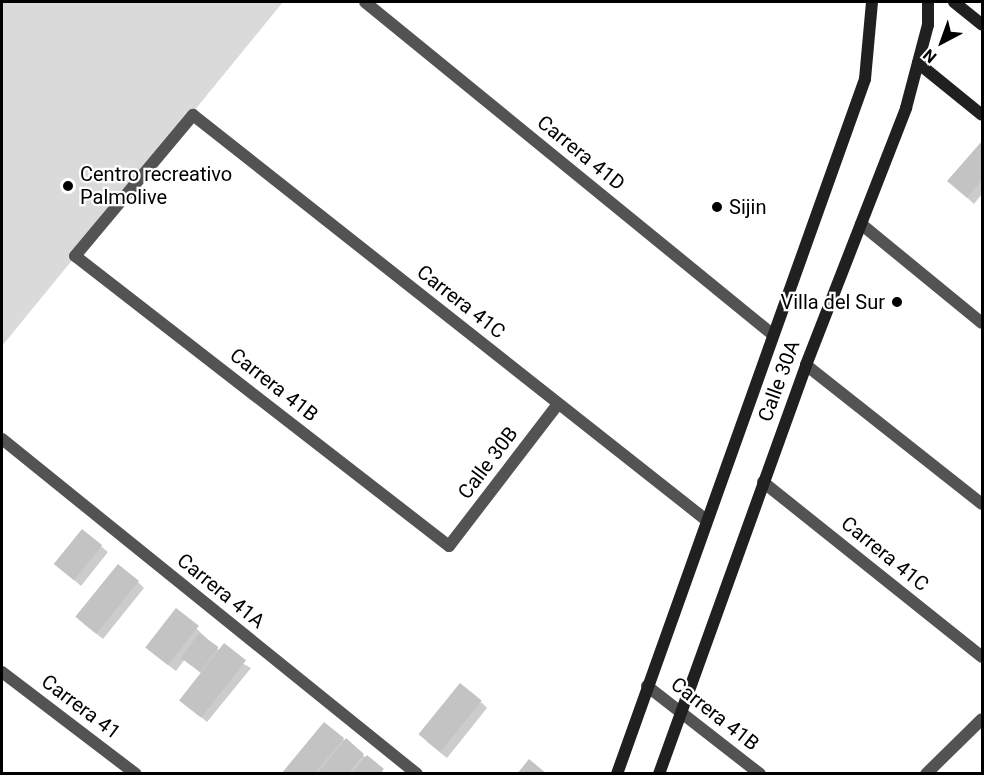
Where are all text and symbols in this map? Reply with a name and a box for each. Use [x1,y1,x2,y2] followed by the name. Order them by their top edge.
[912,12,972,72] north arrow
[919,45,940,67] text: N
[532,110,630,196] street label: Carrera 41D
[80,162,232,209] place label: Centro recreativo Palmolive
[61,179,75,193] marker: Centro recreativo Palmolive
[729,195,766,219] place label: Sijin
[710,200,724,214] marker: Sijin
[412,260,510,344] street label: Carrera 41C
[780,290,885,314] place label: Villa del Sur
[890,295,904,309] marker: Villa del Sur
[753,337,805,425] street label: Calle 30A
[225,343,323,427] street label: Carrera 41B
[453,422,523,504] street label: Calle 30B
[836,511,934,597] street label: Carrera 41C
[172,548,270,634] street label: Carrera 41A
[37,670,125,744] street label: Carrera 41
[666,672,764,756] street label: Carrera 41B

